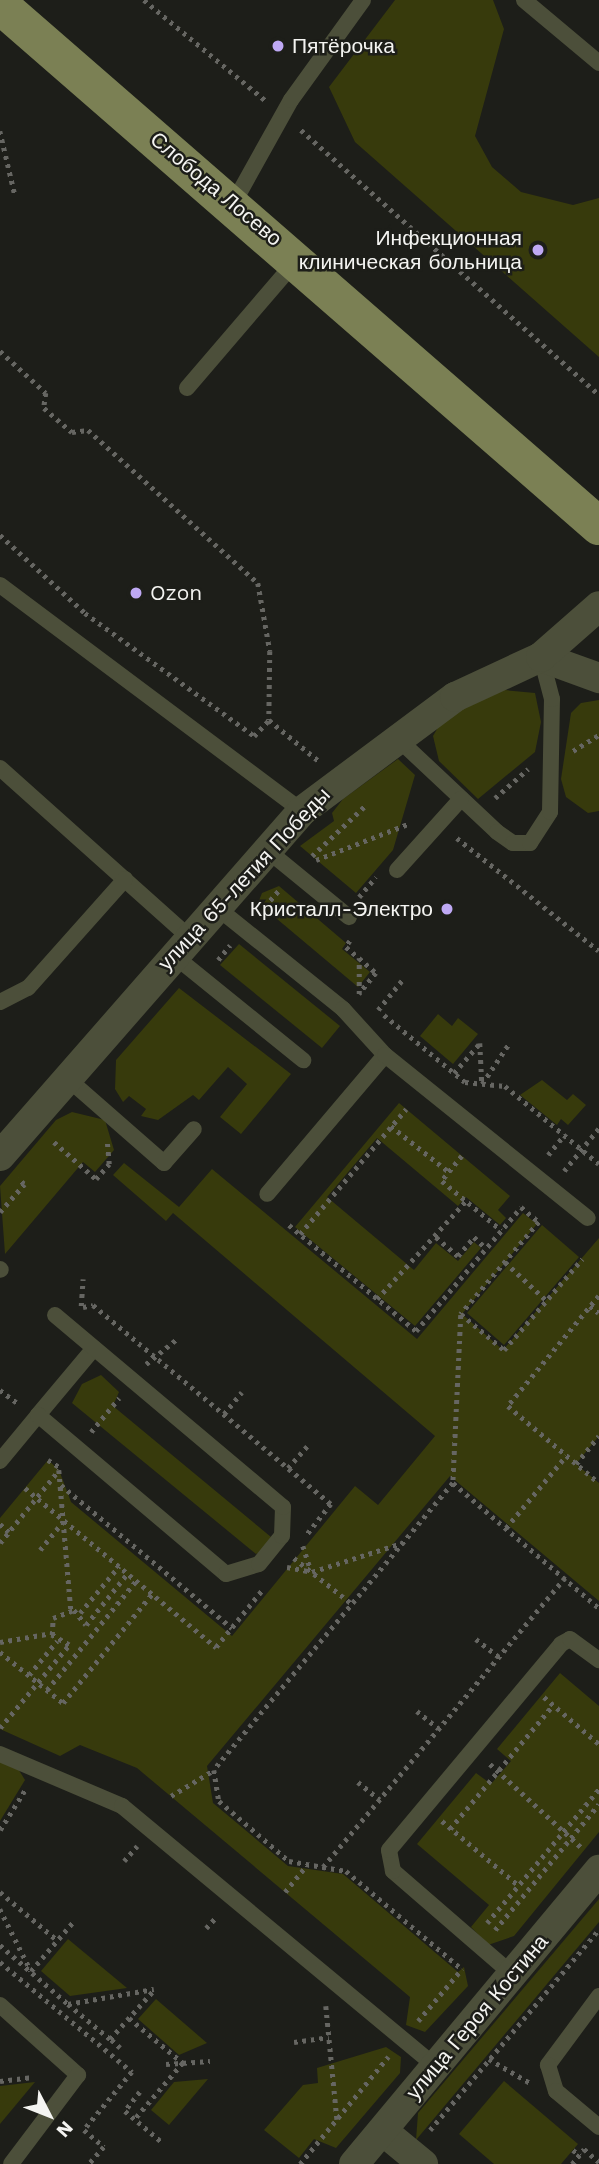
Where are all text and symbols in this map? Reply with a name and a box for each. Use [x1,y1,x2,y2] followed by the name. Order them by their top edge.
[292,33,395,59] place label: Пятёрочка
[270,38,286,54] marker: Пятёрочка
[145,127,287,251] street label: Слобода Лосево
[299,225,522,275] place label: Инфекционная клиническая больница
[528,240,548,260] marker: Инфекционная клиническая больница
[150,580,202,606] place label: Ozon
[128,585,144,601] marker: Ozon
[153,782,335,976] street label: улица 65-летия Победы
[250,896,433,922] place label: Кристалл-Электро
[439,901,455,917] marker: Кристалл-Электро
[401,1929,553,2105] street label: улица Героя Костина
[14,2080,84,2150] north arrow
[52,2116,78,2142] text: N

